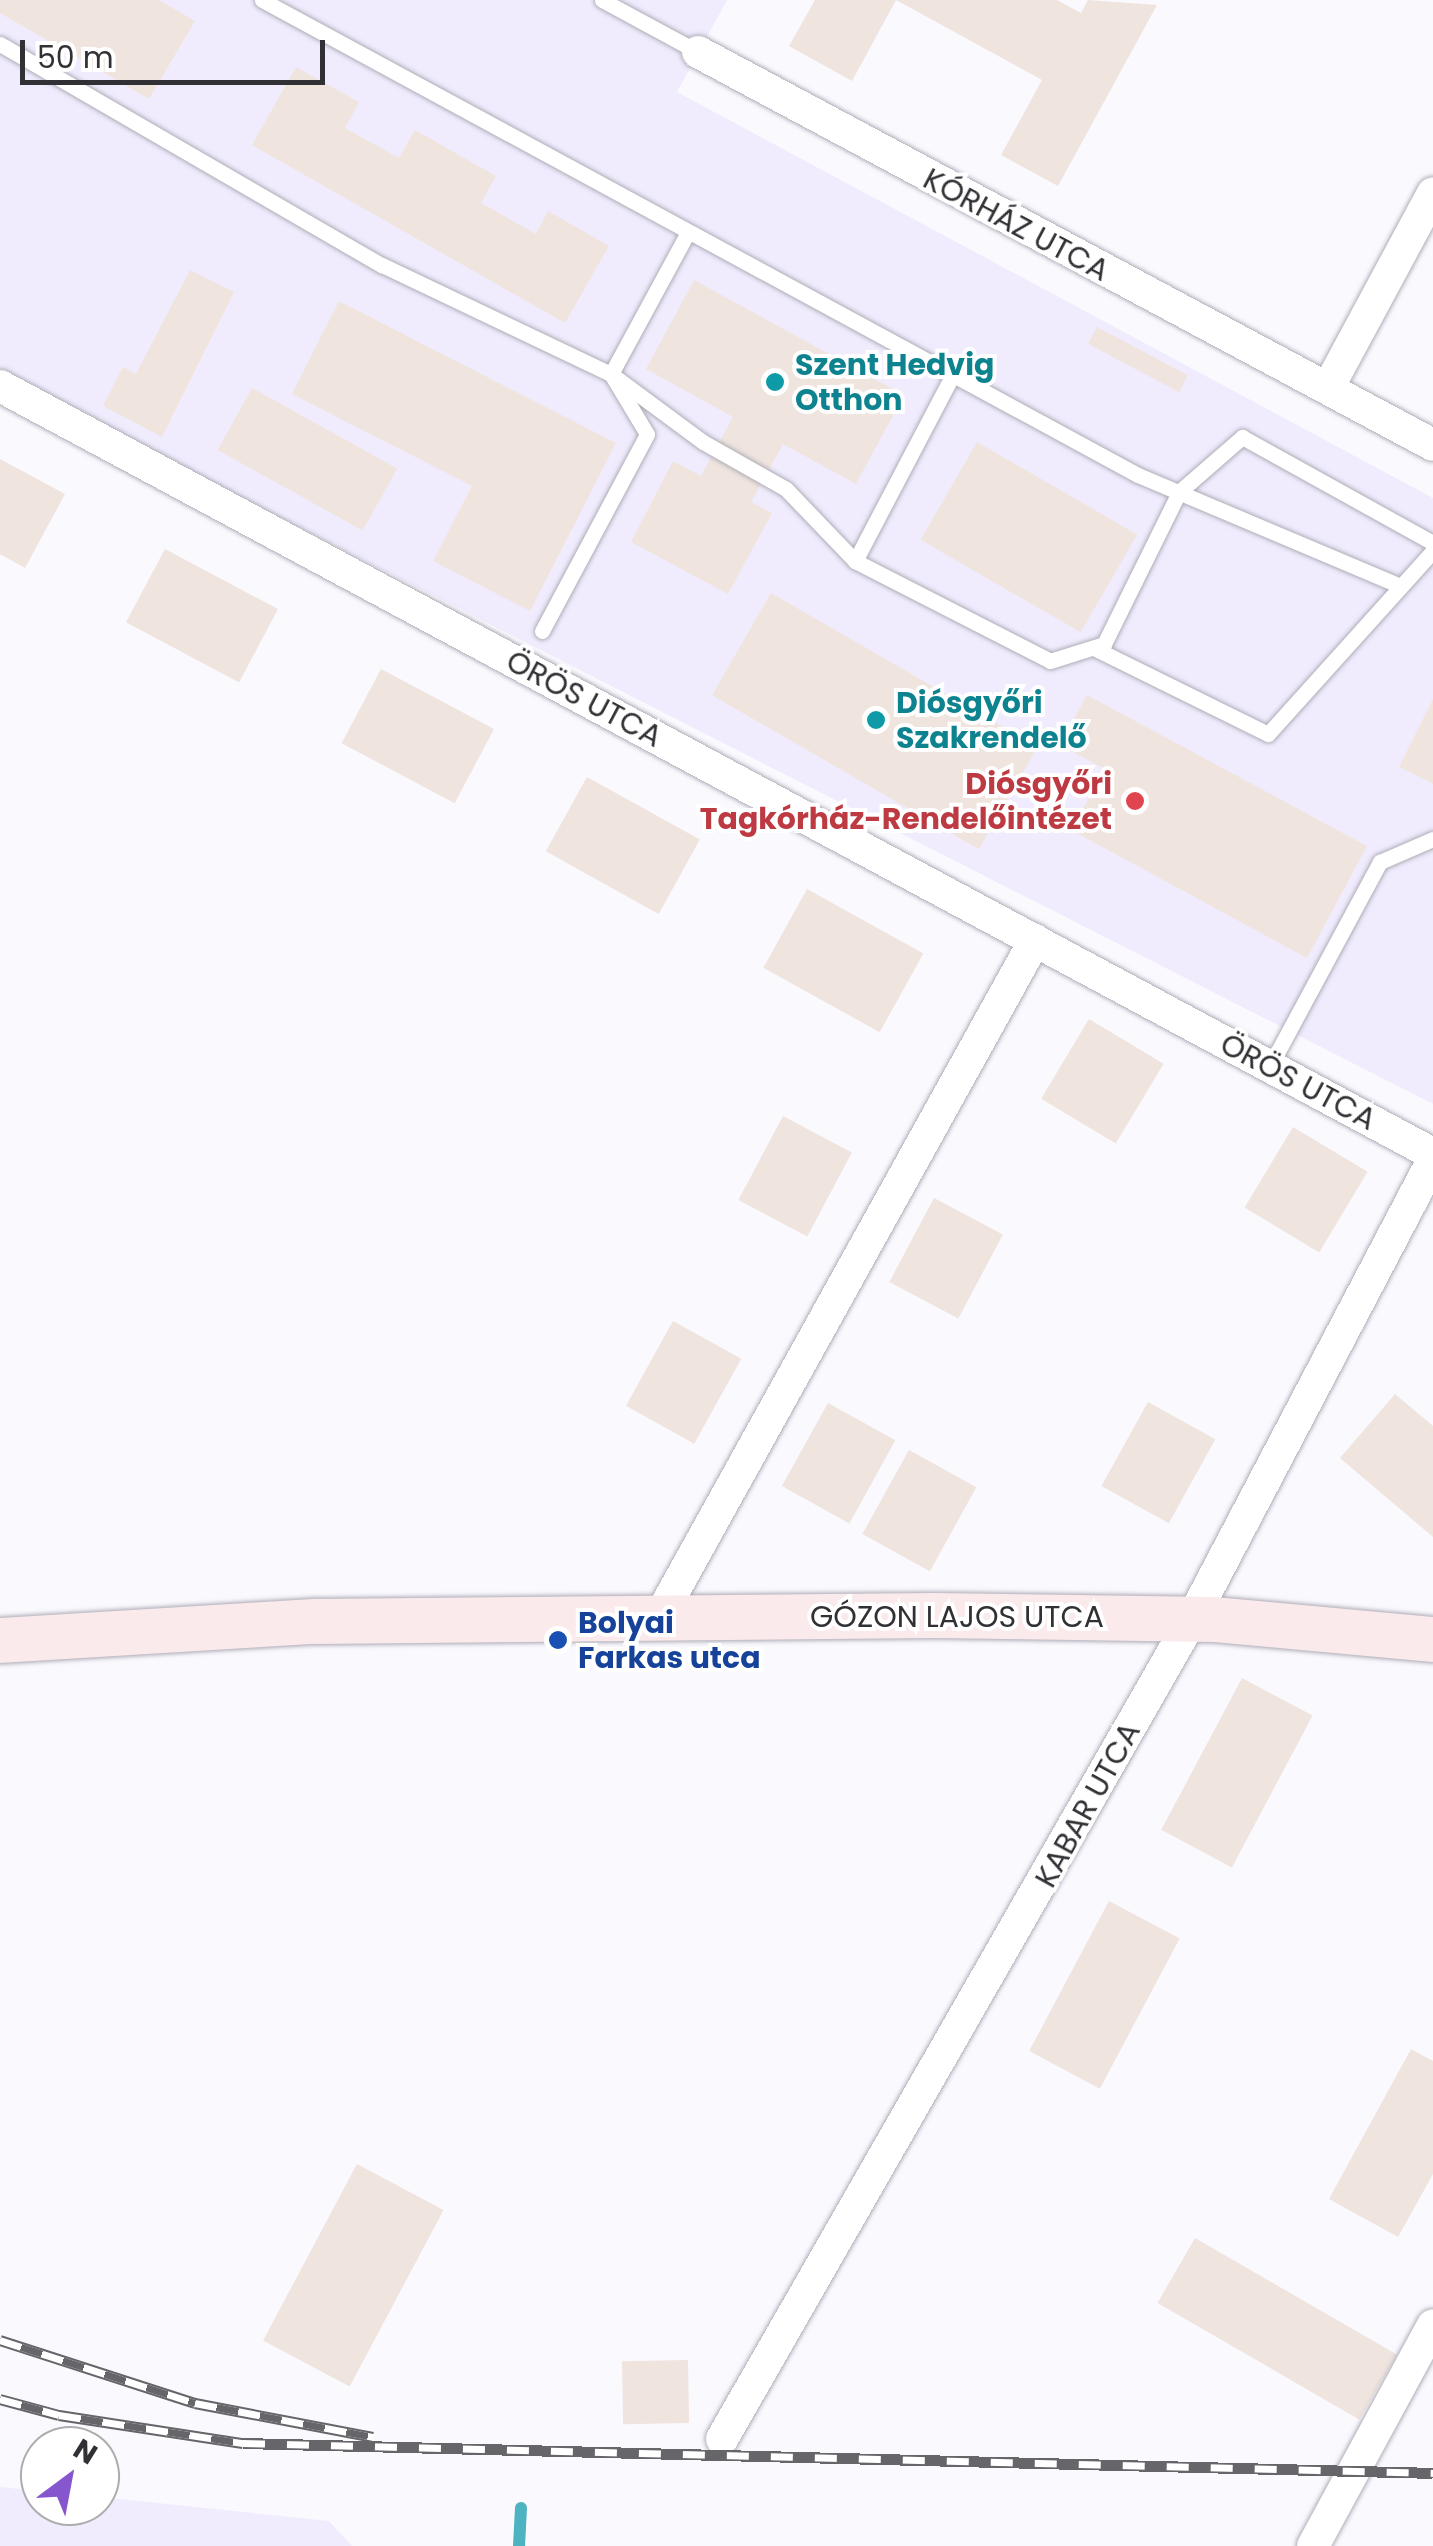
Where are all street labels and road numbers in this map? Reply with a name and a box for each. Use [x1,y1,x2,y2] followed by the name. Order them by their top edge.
[917,161,1115,289] street label: KÓRHÁZ UTCA
[500,643,668,755] street label: ÖRÖS UTCA
[1214,1026,1382,1138] street label: ÖRÖS UTCA
[810,1599,1104,1635] street label: GÓZON LAJOS UTCA
[1028,1716,1148,1894] street label: KABAR UTCA

